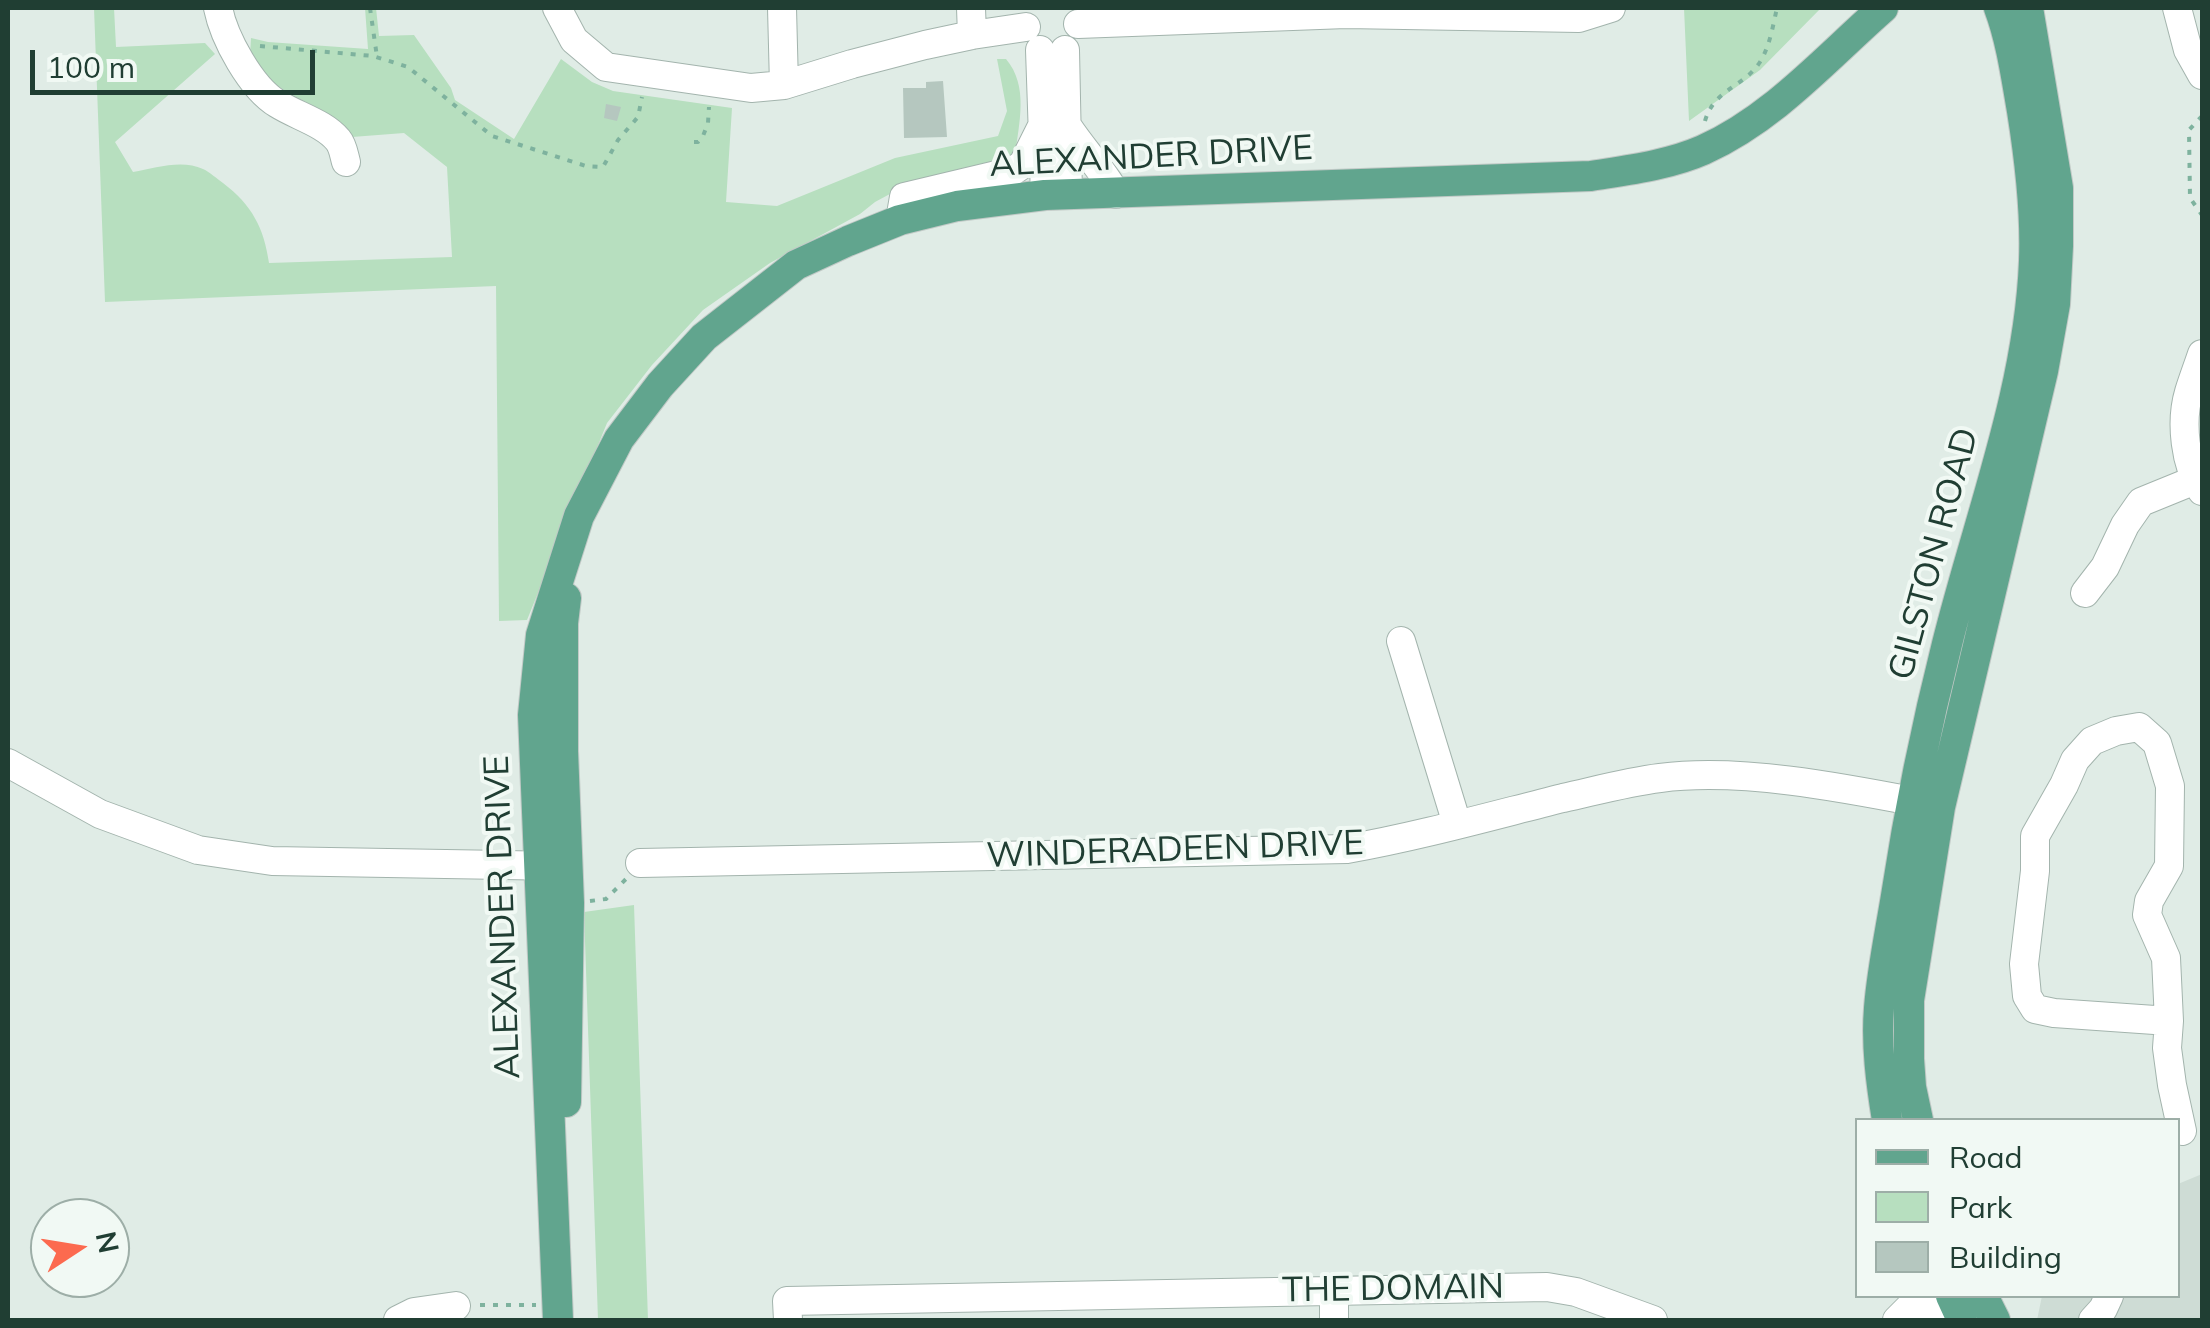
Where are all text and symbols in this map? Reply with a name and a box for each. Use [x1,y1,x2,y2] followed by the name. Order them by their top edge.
[35,30,320,92] scale bar
[47,48,135,86] text: 100 m
[988,128,1314,186] street label: ALEXANDER DRIVE
[1880,424,1988,684] street label: GILSTON ROAD
[476,755,530,1079] street label: ALEXANDER DRIVE
[986,822,1364,878] street label: WINDERADEEN DRIVE
[1855,1118,2180,1298] legend
[1949,1138,2023,1176] text: Road
[1949,1188,2012,1226] text: Park
[30,1198,130,1298] north arrow
[89,1228,127,1256] text: N
[1949,1238,2062,1276] text: Building
[1282,1266,1504,1312] street label: THE DOMAIN

